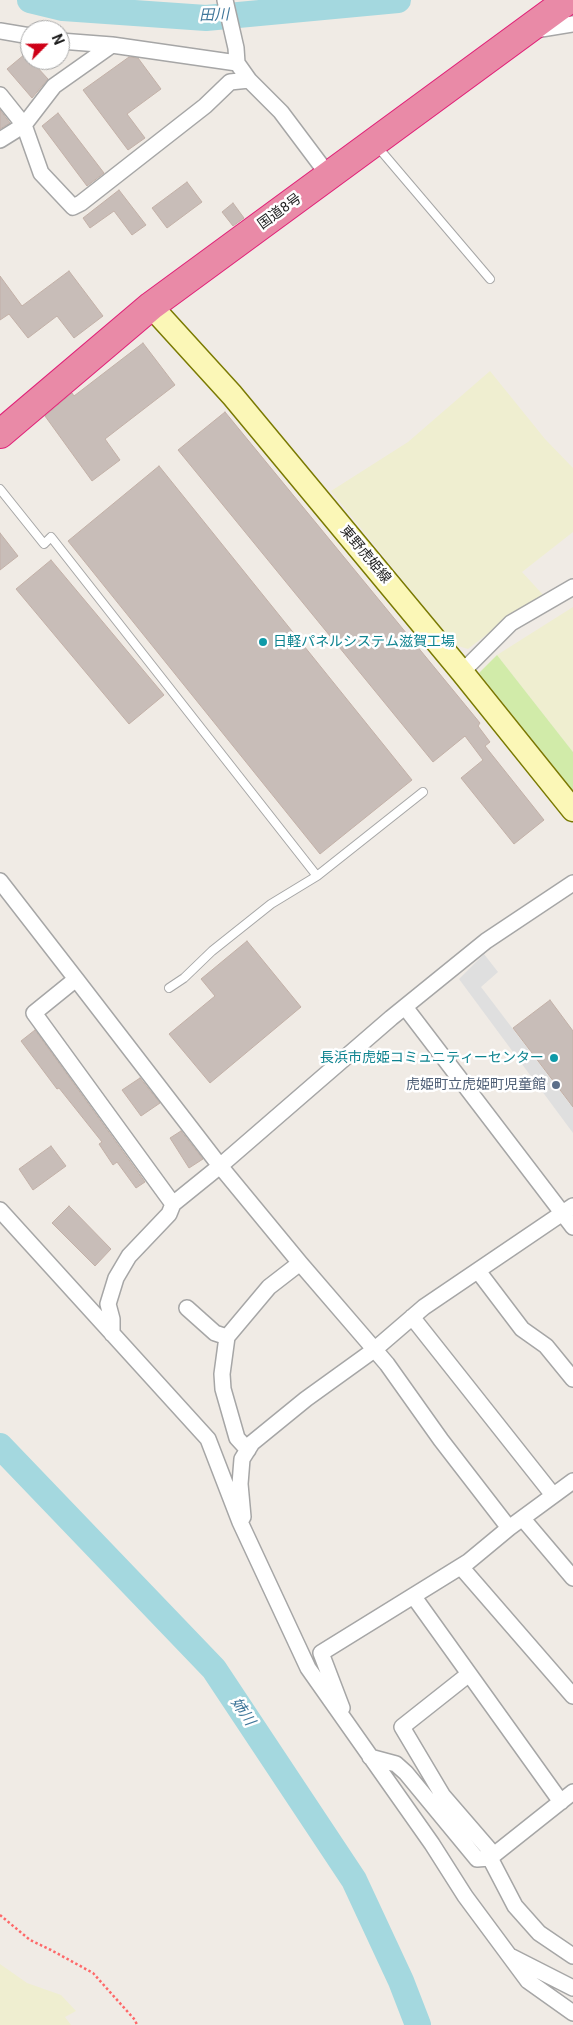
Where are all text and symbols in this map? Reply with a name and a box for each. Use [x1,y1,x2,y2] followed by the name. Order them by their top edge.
[199,6,229,26] water label: 田川
[20,20,70,70] north arrow
[49,32,67,47] text: N
[255,191,305,233] street label: 国道8号
[336,523,394,587] street label: 東野虎姫線
[273,634,455,650] place label: 日軽パネルシステム滋賀工場
[257,636,269,648] marker: 日軽パネルシステム滋賀工場
[320,1050,544,1066] place label: 長浜市虎姫コミュニティーセンター
[548,1052,560,1064] marker: 長浜市虎姫コミュニティーセンター
[406,1077,546,1093] place label: 虎姫町立虎姫町児童館
[550,1079,562,1091] marker: 虎姫町立虎姫町児童館
[226,1695,258,1729] water label: 姉川

